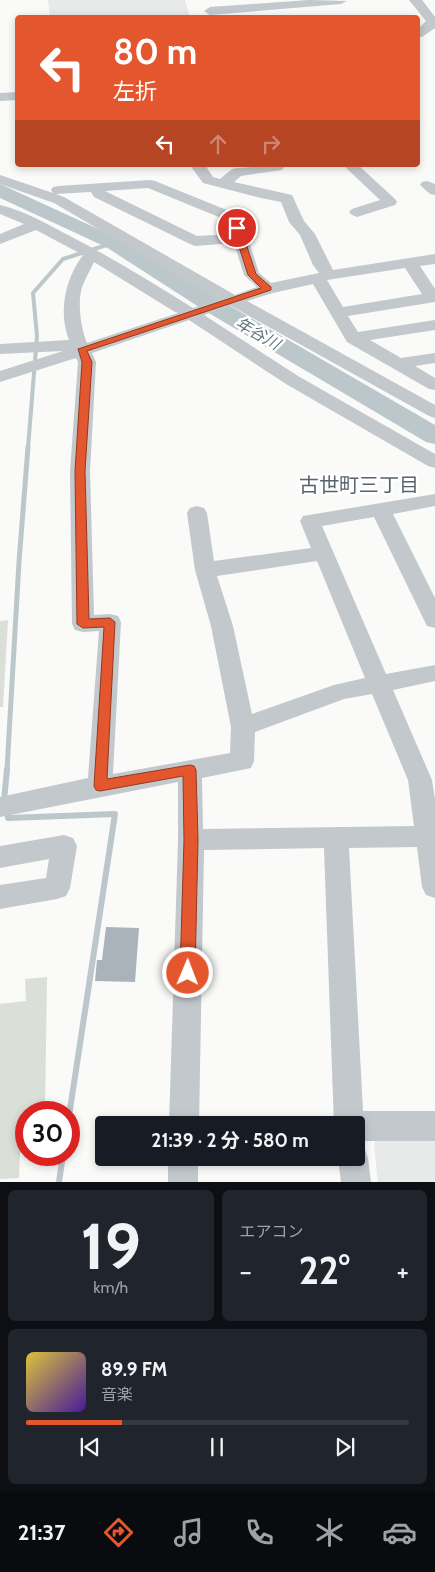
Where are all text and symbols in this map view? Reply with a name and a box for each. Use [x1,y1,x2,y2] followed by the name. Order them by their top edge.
[113,30,197,73] text: 80 m
[30,35,95,100] icon: left
[113,78,157,105] text: 左折
[151,130,179,158] icon: left
[204,130,232,158] icon: ahead
[257,130,285,158] icon: right
[216,207,258,249] pin
[223,214,251,242] icon: arrive
[232,313,285,355] water label: 年谷川
[299,473,419,497] district label: 古世町三丁目
[161,946,213,998] position arrow
[15,1101,80,1166] speed limit sign: 30
[151,1129,309,1152] text: 21:39 · 2 分 · 580 m
[80,1206,141,1285] text: 19
[240,1222,304,1241] text: エアコン
[299,1247,350,1294] text: 22°
[240,1254,252,1288] text: −
[397,1254,409,1288] text: +
[93,1278,128,1297] text: km/h
[101,1358,167,1381] text: 89.9 FM
[101,1385,133,1404] text: 音楽
[76,1433,104,1461] icon: previous
[203,1433,231,1461] icon: pause
[331,1433,359,1461] icon: next
[101,1515,136,1550] icon: directions
[171,1515,206,1550] icon: music
[242,1515,277,1550] icon: phone
[312,1515,347,1550] icon: climate
[382,1515,417,1550] icon: car
[18,1519,65,1546] text: 21:37

